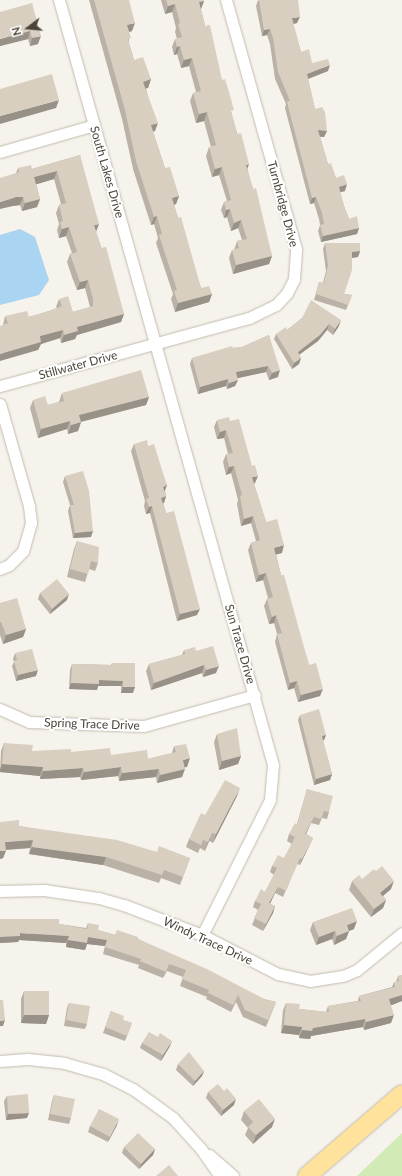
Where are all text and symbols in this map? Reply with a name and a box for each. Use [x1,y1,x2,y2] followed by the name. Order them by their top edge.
[8,8,48,48] north arrow
[9,26,23,37] text: N
[87,124,127,220] street label: South Lakes Drive
[265,159,301,249] street label: Turnbridge Drive
[37,348,119,382] street label: Stillwater Drive
[222,602,258,686] street label: Sun Trace Drive
[44,715,140,733] street label: Spring Trace Drive
[161,914,255,968] street label: Windy Trace Drive

